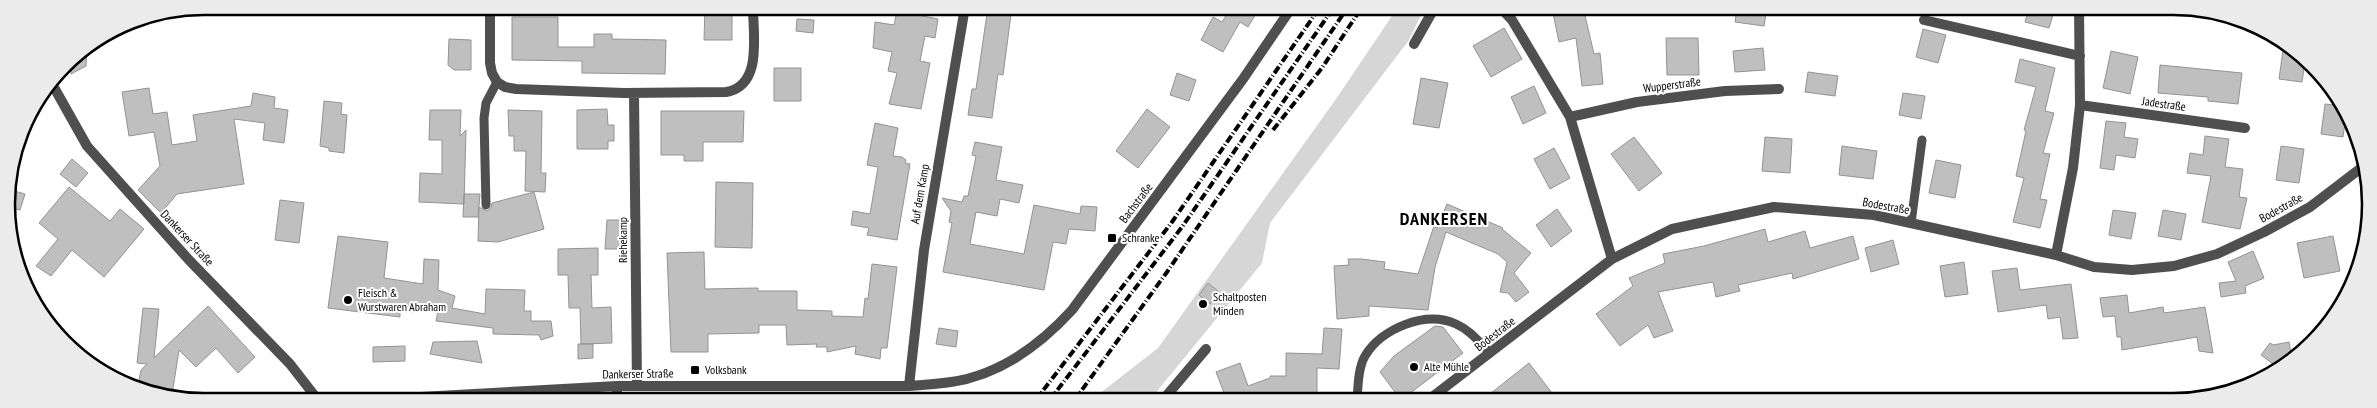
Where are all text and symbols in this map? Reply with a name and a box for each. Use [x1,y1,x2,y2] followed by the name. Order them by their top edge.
[1642,74,1702,95] street label: Wupperstraße
[2140,93,2187,114] street label: Jadestraße
[907,163,932,225] street label: Auf dem Kamp
[1116,180,1156,226] street label: Bachstraße
[2256,190,2305,226] street label: Bodestraße
[1862,194,1911,217] street label: Bodestraße
[158,206,217,269] street label: Dankerser Straße
[1400,207,1488,230] district label: DANKERSEN
[615,217,630,263] street label: Riehekamp
[1122,230,1160,245] place label: Schranke
[1106,232,1118,244] marker: Schranke
[358,285,446,314] place label: Fleisch & Wurstwaren Abraham
[1213,289,1266,318] place label: Schaltposten Minden
[342,294,354,306] marker: Fleisch & Wurstwaren Abraham
[1197,298,1209,310] marker: Schaltposten Minden
[1471,313,1518,354] street label: Bodestraße
[1424,359,1469,374] place label: Alte Mühle
[1408,361,1420,373] marker: Alte Mühle
[704,362,747,377] place label: Volksbank
[689,364,701,376] marker: Volksbank
[602,365,674,382] street label: Dankerser Straße

